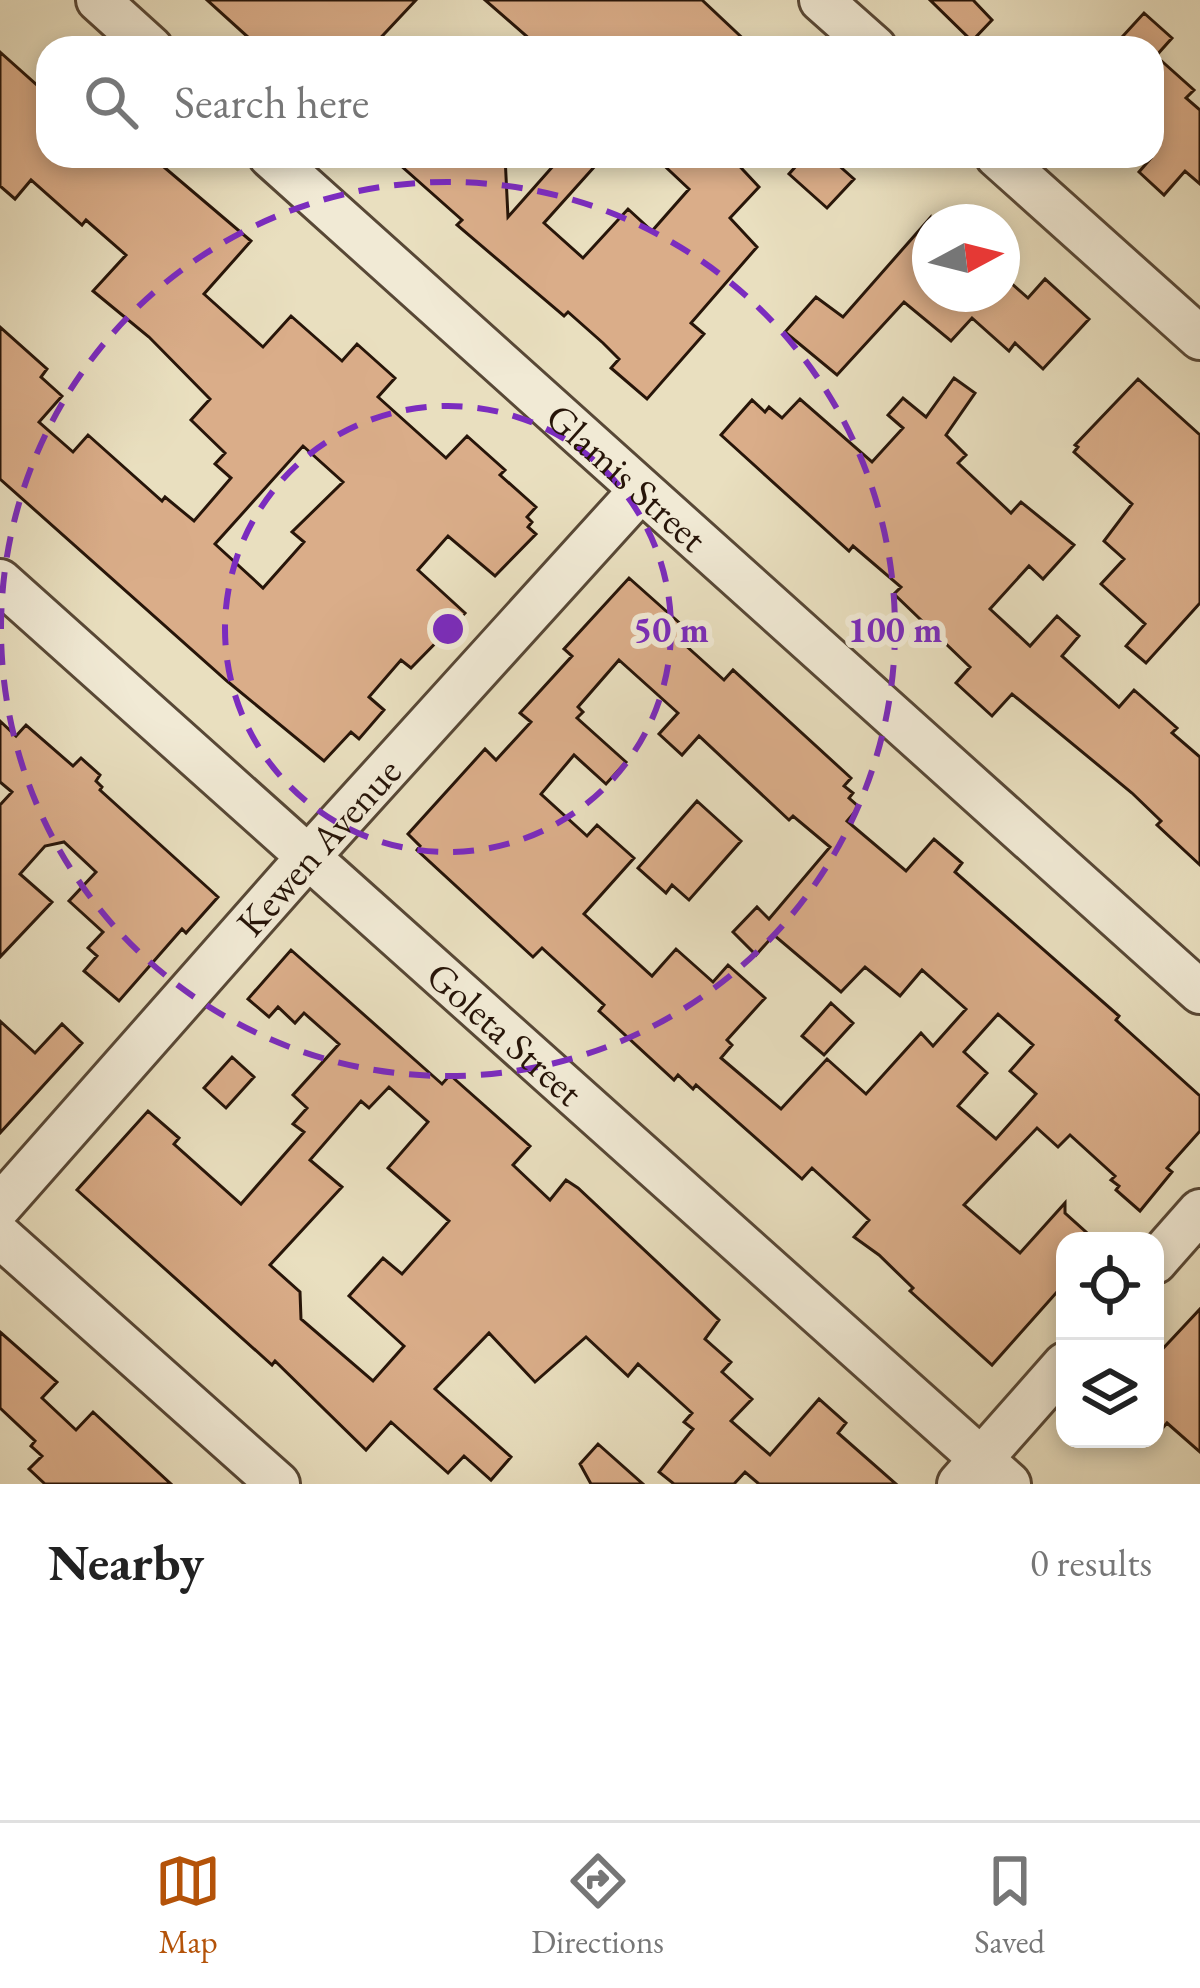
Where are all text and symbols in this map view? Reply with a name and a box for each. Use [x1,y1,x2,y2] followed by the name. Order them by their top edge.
[36,36,1164,168] search box
[78,69,144,135] icon: search
[174,73,369,131] text: Search here
[912,204,1020,312] north arrow
[535,392,718,563] street label: Glamis Street
[633,606,709,653] text: 50 m
[848,606,942,653] text: 100 m
[427,608,469,650] centre of rings
[225,747,412,947] street label: Kewen Avenue
[416,950,594,1117] street label: Goleta Street
[1056,1232,1164,1448] map controls
[1056,1232,1164,1340] button: locate
[1056,1340,1164,1448] button: layers
[48,1529,204,1595] text: Nearby
[1030,1537,1152,1588] text: 0 results
[155,1848,221,1963] tab: Map
[531,1848,664,1963] tab: Directions
[974,1848,1045,1963] tab: Saved

